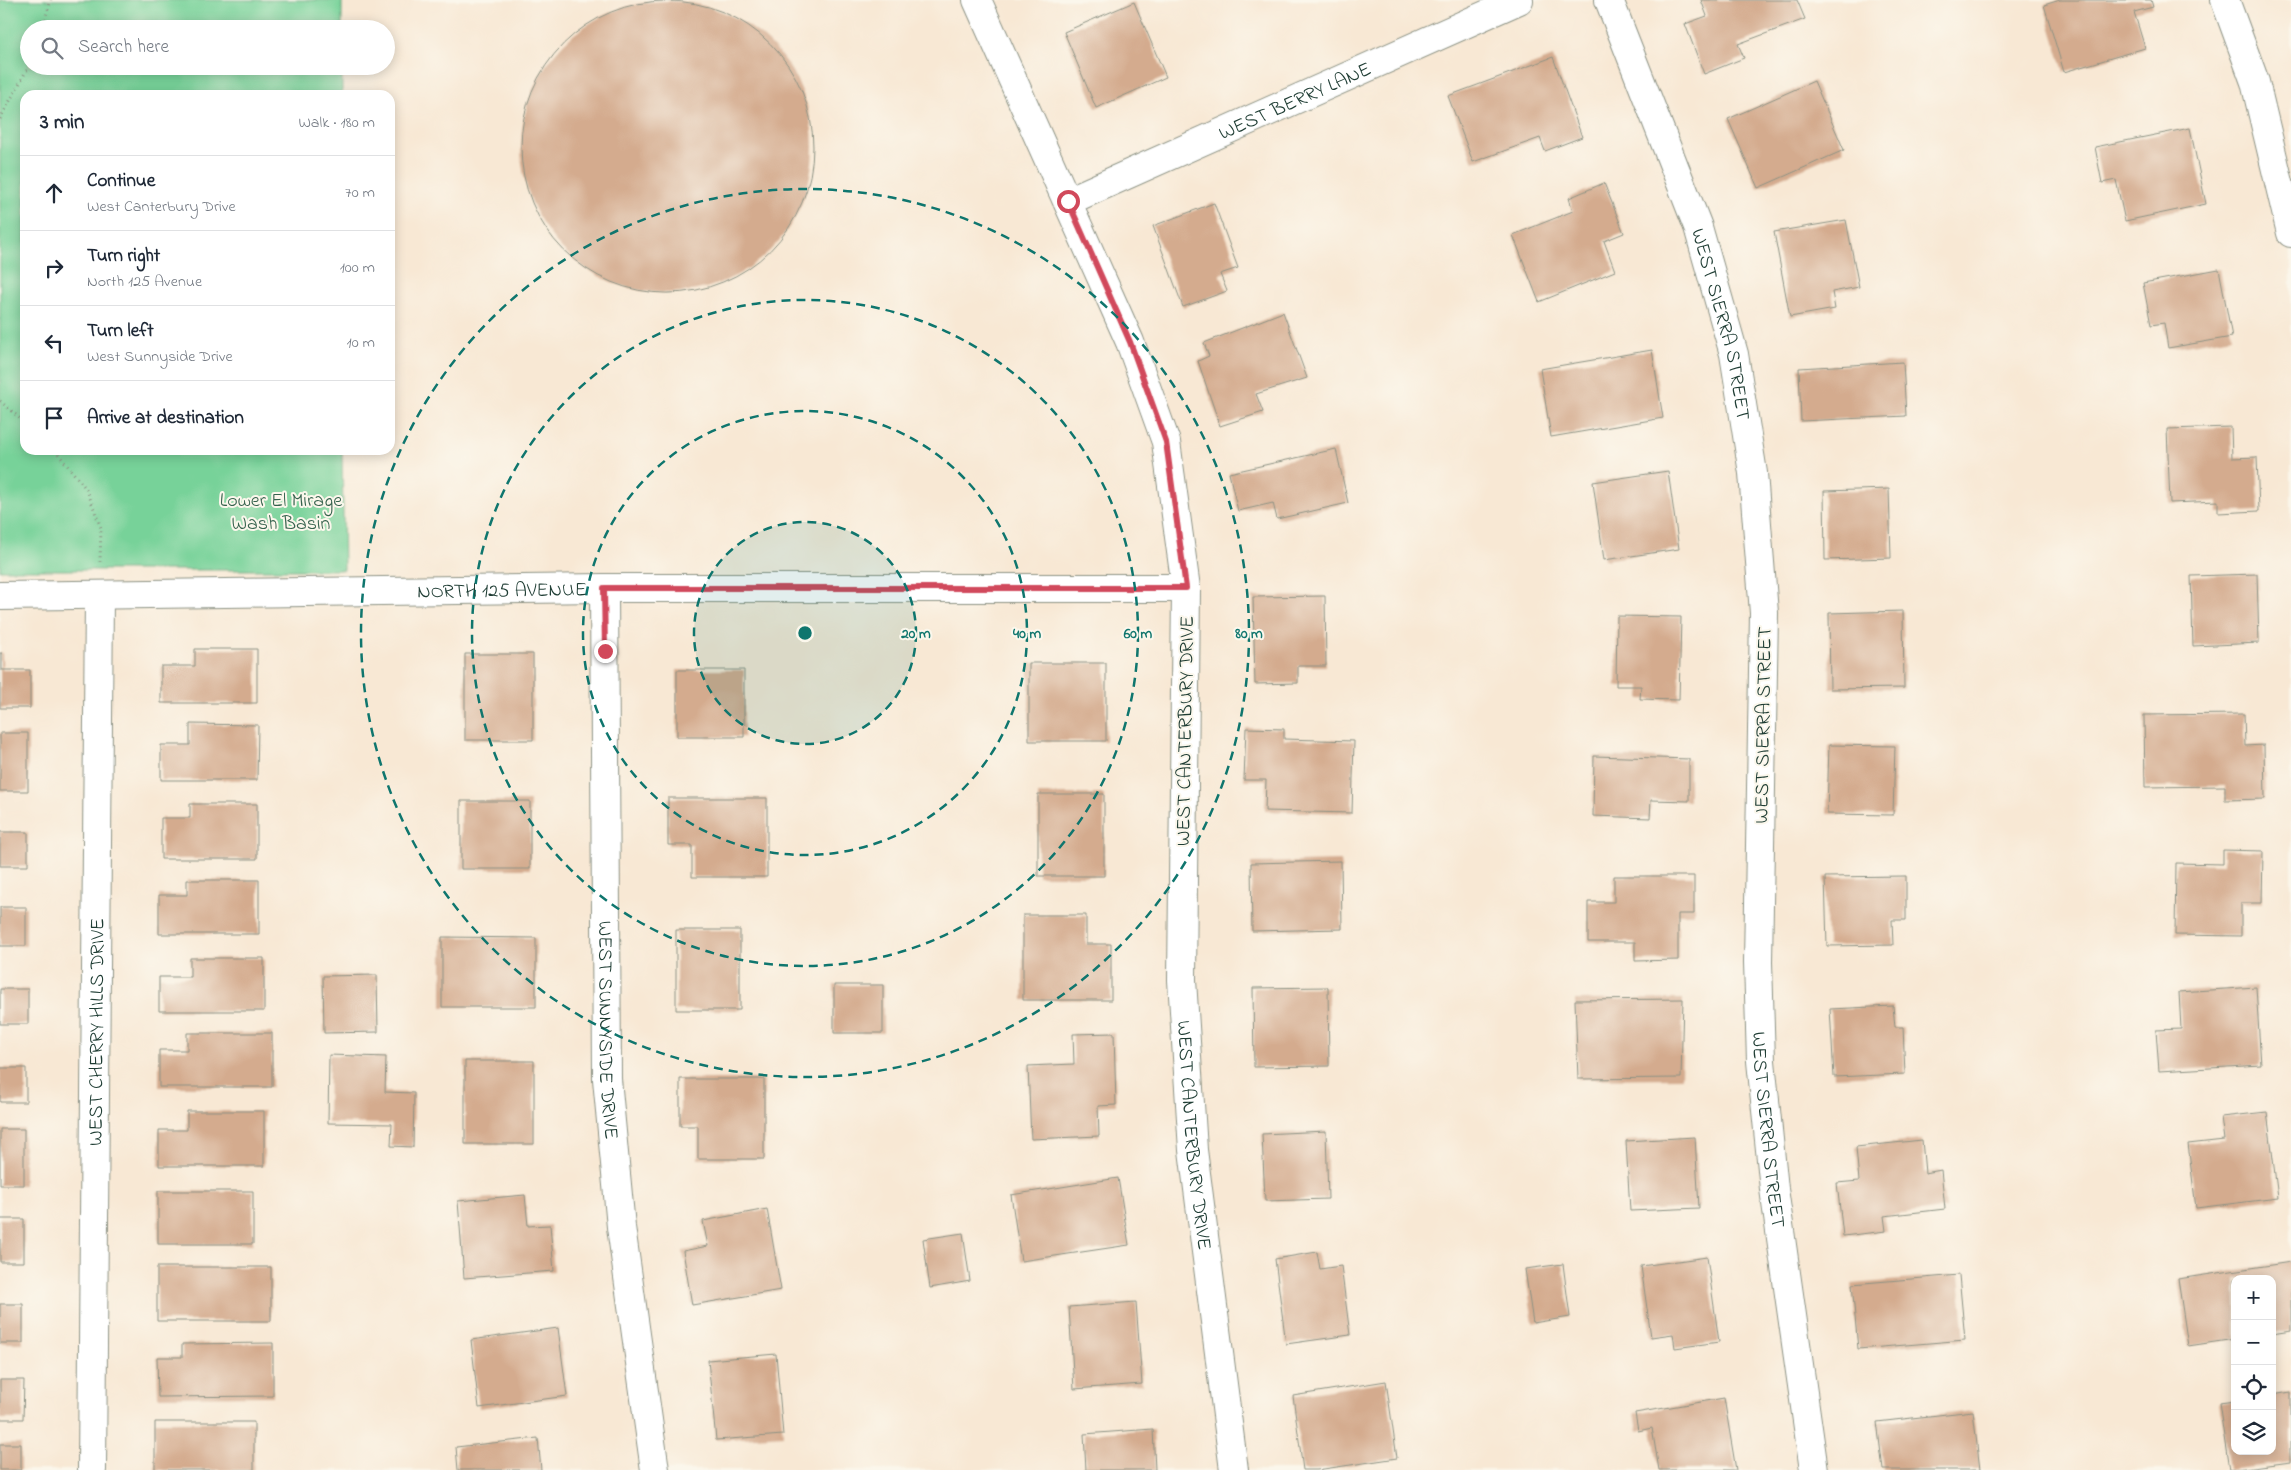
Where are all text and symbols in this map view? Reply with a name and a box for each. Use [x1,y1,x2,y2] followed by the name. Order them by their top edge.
[20,20,395,75] search box
[38,34,66,62] icon: search
[78,34,169,61] text: Search here
[1215,56,1376,149] street label: WEST BERRY LANE
[40,108,84,138] text: 3 min
[298,111,375,135] text: Walk · 180 m
[87,168,155,195] text: Continue
[40,179,68,207] icon: ahead
[345,181,375,205] text: 70 m
[1057,190,1080,213] route start
[87,195,236,219] text: West Canterbury Drive
[1682,225,1756,423] street label: WEST SIERRA STREET
[87,243,160,270] text: Turn right
[40,254,68,282] icon: right
[340,256,375,280] text: 100 m
[87,270,202,294] text: North 125 Avenue
[87,318,154,345] text: Turn left
[40,329,68,357] icon: left
[347,331,375,355] text: 10 m
[87,345,233,369] text: West Sunnyside Drive
[40,404,68,432] icon: arrive
[87,405,244,432] text: Arrive at destination
[220,487,342,539] park label: Lower El Mirage Wash Basin
[417,576,587,607] street label: NORTH 125 AVENUE
[1170,616,1203,847] street label: WEST CANTERBURY DRIVE
[900,623,931,645] text: 20 m
[1012,623,1041,645] text: 40 m
[1123,623,1153,645] text: 60 m
[1234,623,1263,645] text: 80 m
[796,624,814,642] centre of rings
[1748,626,1781,824] street label: WEST SIERRA STREET
[594,640,617,663] route end
[83,918,113,1146] street label: WEST CHERRY HILLS DRIVE
[589,921,625,1141] street label: WEST SUNNYSIDE DRIVE
[1168,1020,1218,1252] street label: WEST CANTERBURY DRIVE
[1743,1031,1791,1230] street label: WEST SIERRA STREET
[2231,1275,2276,1455] map controls
[2231,1275,2276,1320] button: +
[2231,1320,2276,1365] button: −
[2231,1365,2276,1410] button: locate
[2231,1410,2276,1455] button: layers

